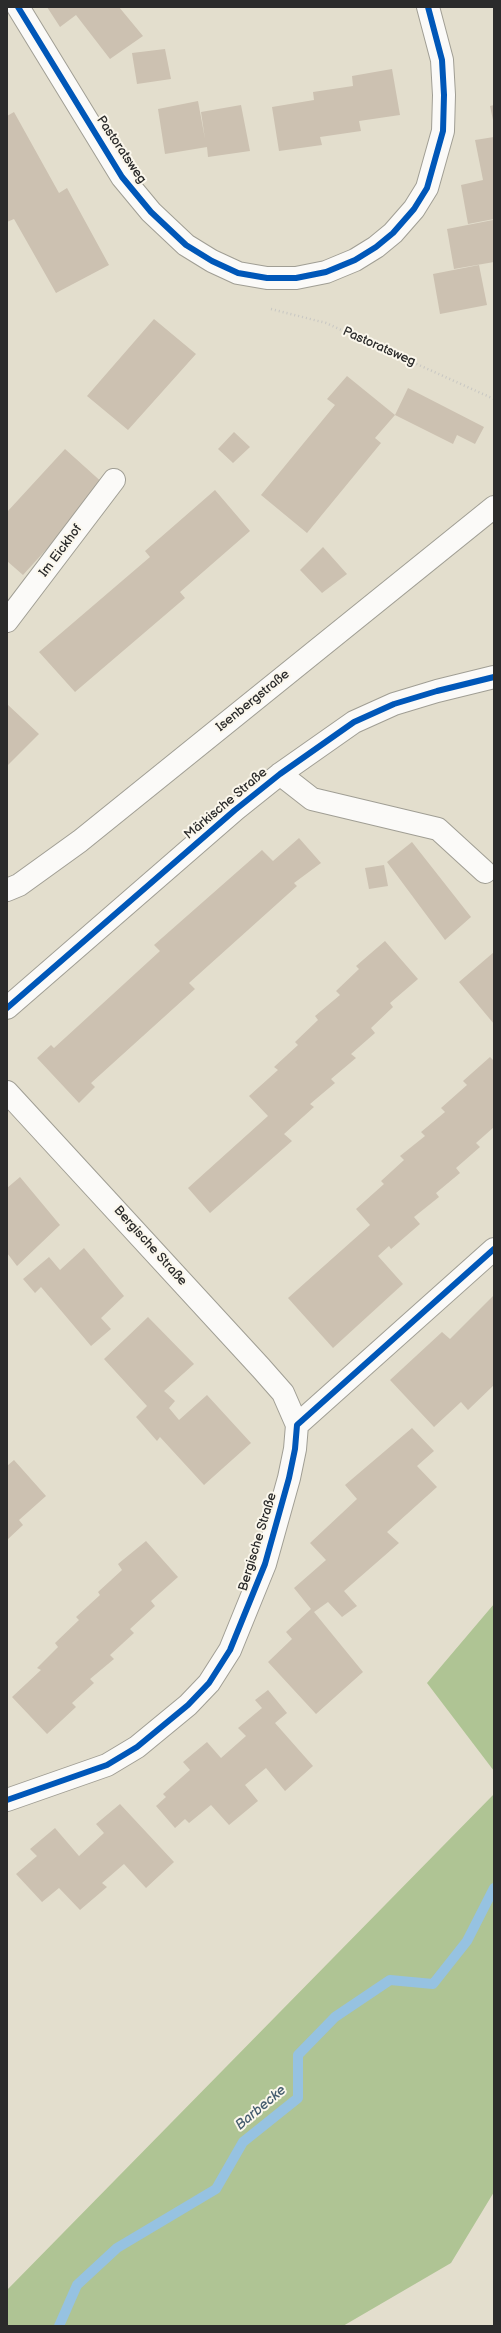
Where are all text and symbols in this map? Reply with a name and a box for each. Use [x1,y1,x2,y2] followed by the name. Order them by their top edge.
[93,113,149,187] street label: Pastoratsweg
[340,324,418,370] street label: Pastoratsweg
[36,522,86,580] street label: Im Eickhof
[213,667,293,735] street label: Isenbergstraße
[182,765,270,843] street label: Märkische Straße
[110,1203,190,1289] street label: Bergische Straße
[236,1491,280,1593] street label: Bergische Straße
[232,2082,290,2134] water label: Barbecke

